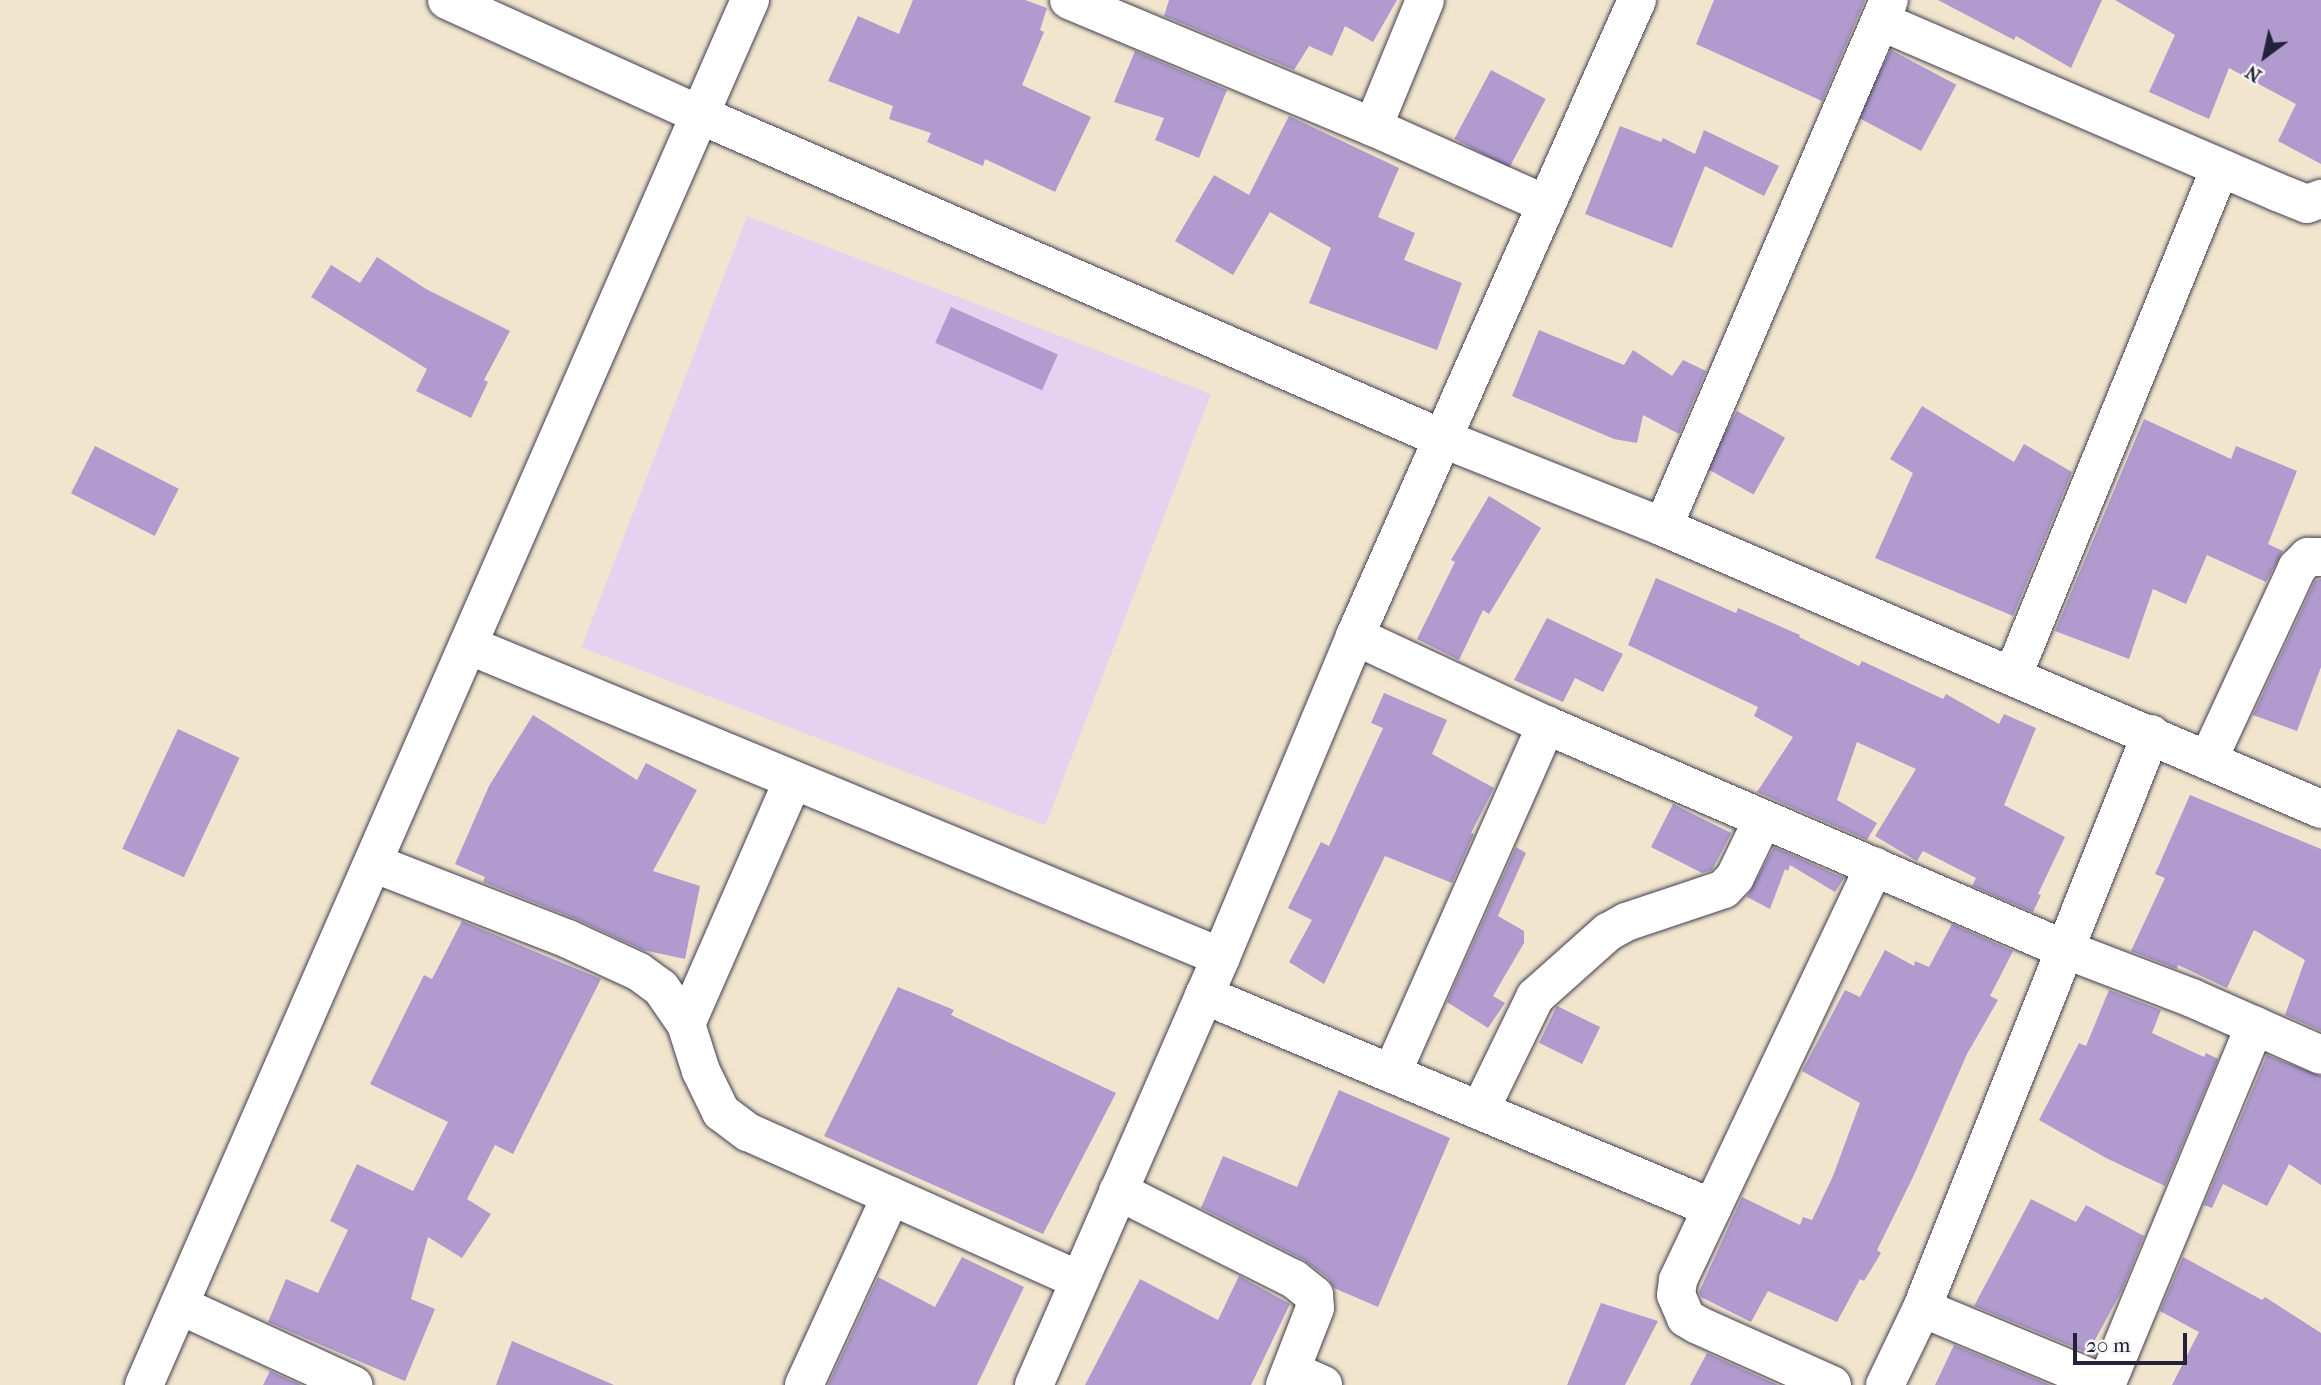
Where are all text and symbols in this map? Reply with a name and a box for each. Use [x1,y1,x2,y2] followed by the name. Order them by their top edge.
[2230,21,2300,91] north arrow
[2242,60,2266,87] text: N
[2076,1318,2190,1362] scale bar
[2086,1333,2130,1357] text: 20 m

